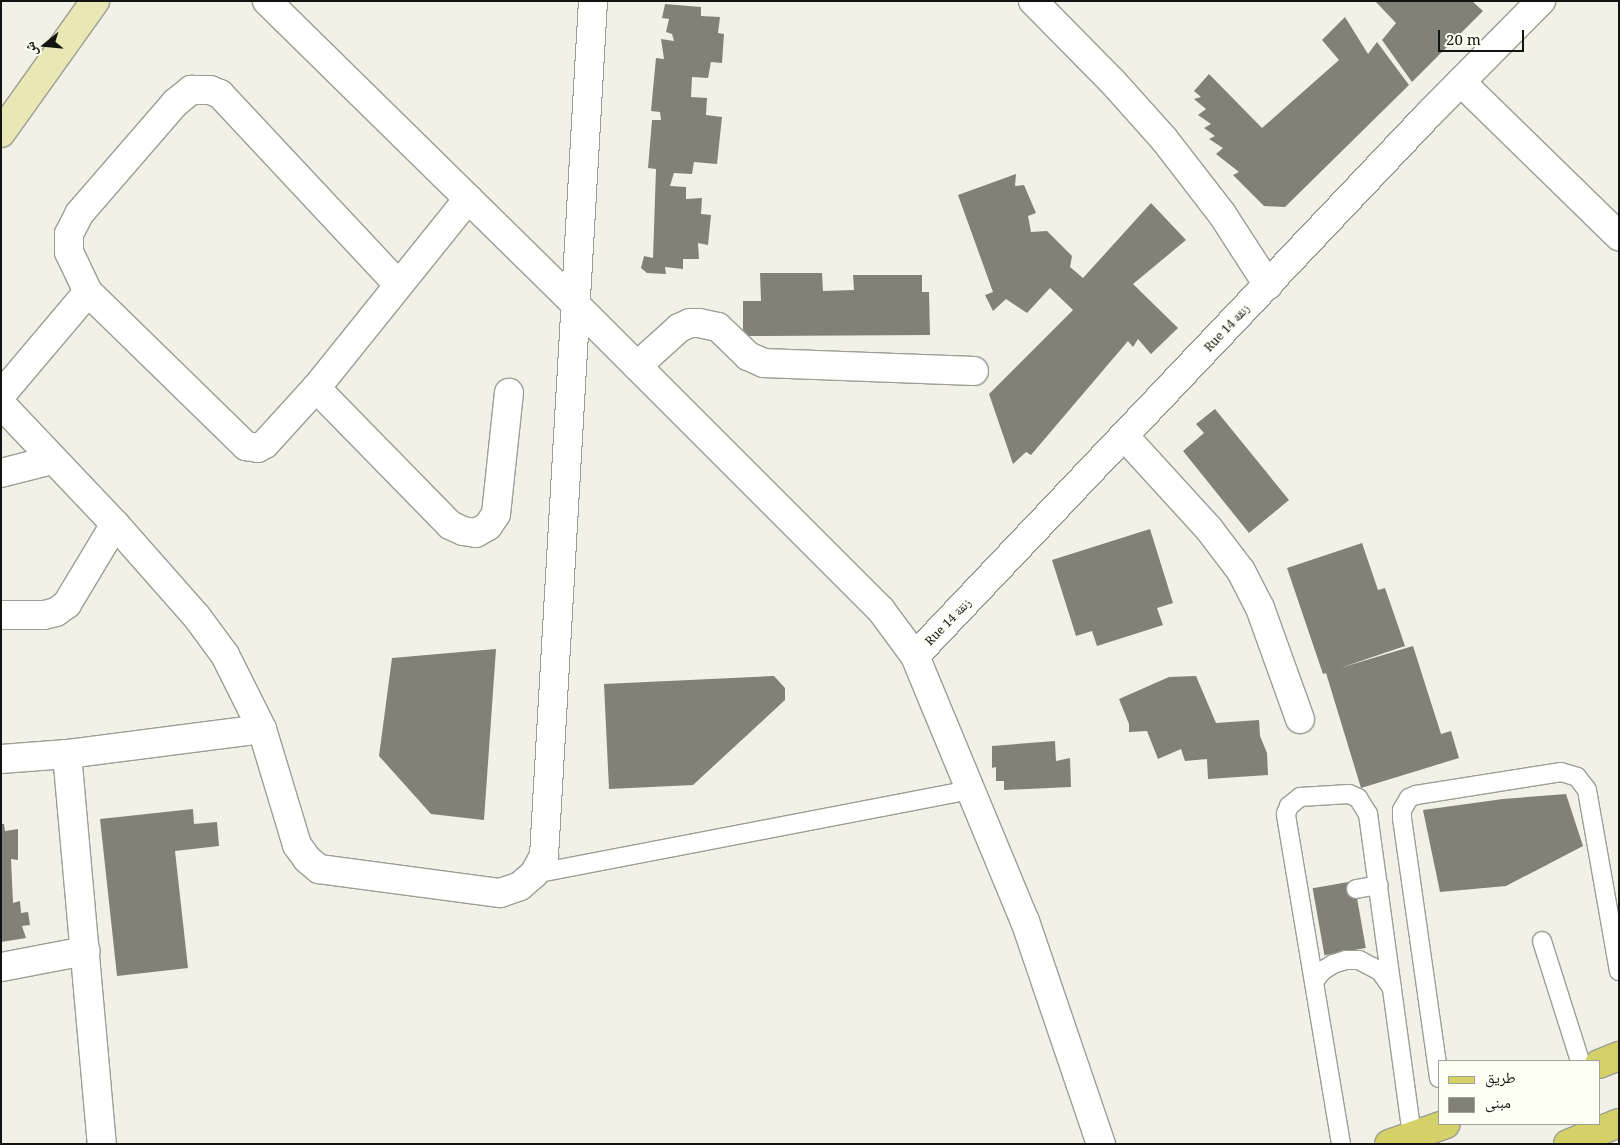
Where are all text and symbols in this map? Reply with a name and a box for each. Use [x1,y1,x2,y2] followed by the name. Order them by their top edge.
[20,20,70,70] north arrow
[1440,20,1526,52] scale bar
[1446,29,1481,49] text: 20 m
[19,40,41,59] text: ش
[1201,301,1253,355] street label: Rue 14 زنقة
[922,596,974,648] street label: Rue 14 زنقة
[1438,1060,1600,1125] legend
[1485,1067,1516,1087] text: طريق
[1485,1092,1511,1112] text: مبنى

